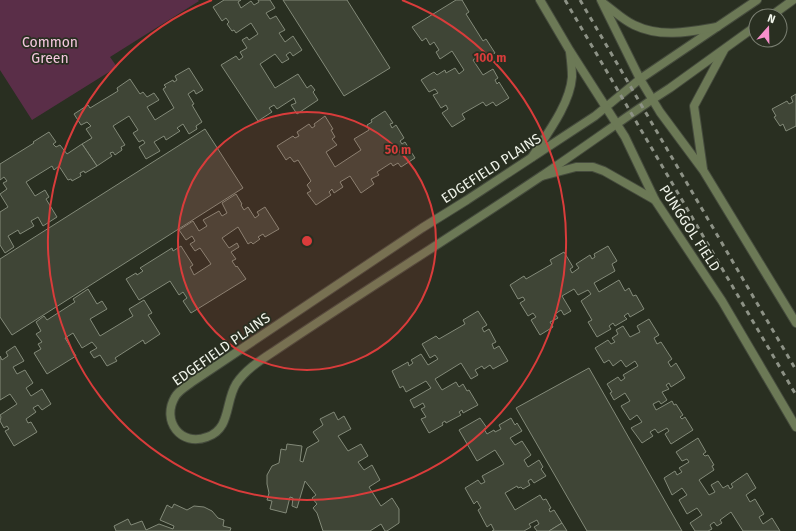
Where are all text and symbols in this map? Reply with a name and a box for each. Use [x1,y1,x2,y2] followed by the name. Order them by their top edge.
[748,8,788,48] north arrow
[766,12,777,26] text: N
[22,34,78,67] park label: Common Green
[474,51,506,65] text: 100 m
[438,130,545,207] street label: EDGEFIELD PLAINS
[385,143,411,157] text: 50 m
[655,182,724,275] street label: PUNGGOL FIELD
[300,234,314,248] centre of rings
[169,309,274,389] street label: EDGEFIELD PLAINS

